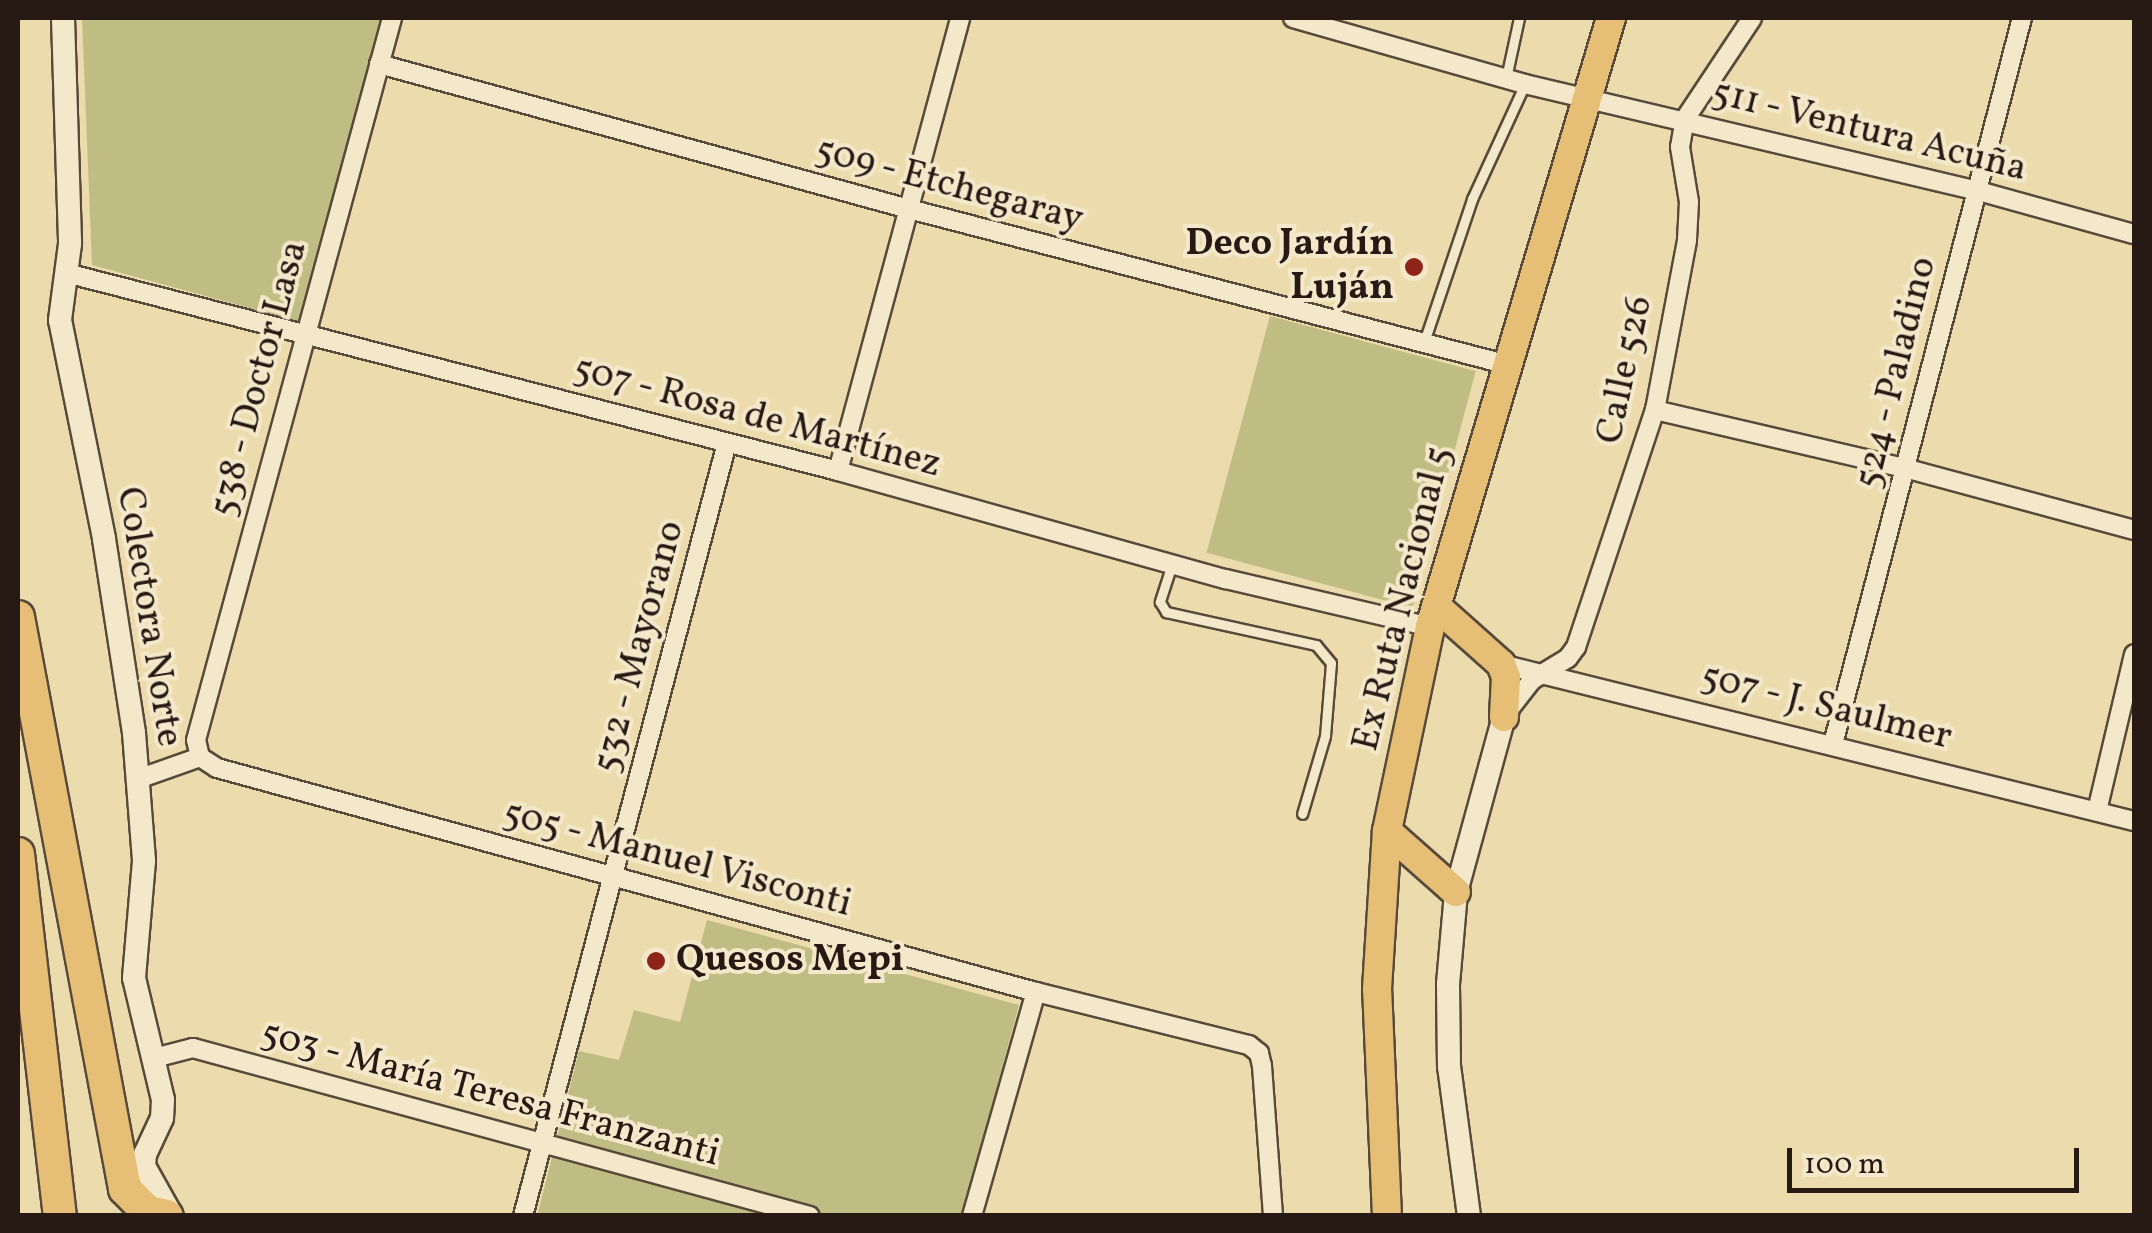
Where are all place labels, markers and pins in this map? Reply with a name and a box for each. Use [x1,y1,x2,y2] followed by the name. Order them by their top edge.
[1185,222,1394,312] place label: Deco Jardín Luján
[1403,256,1425,278] marker: Deco Jardín Luján
[676,938,904,984] place label: Quesos Mepi
[645,950,667,972] marker: Quesos Mepi

